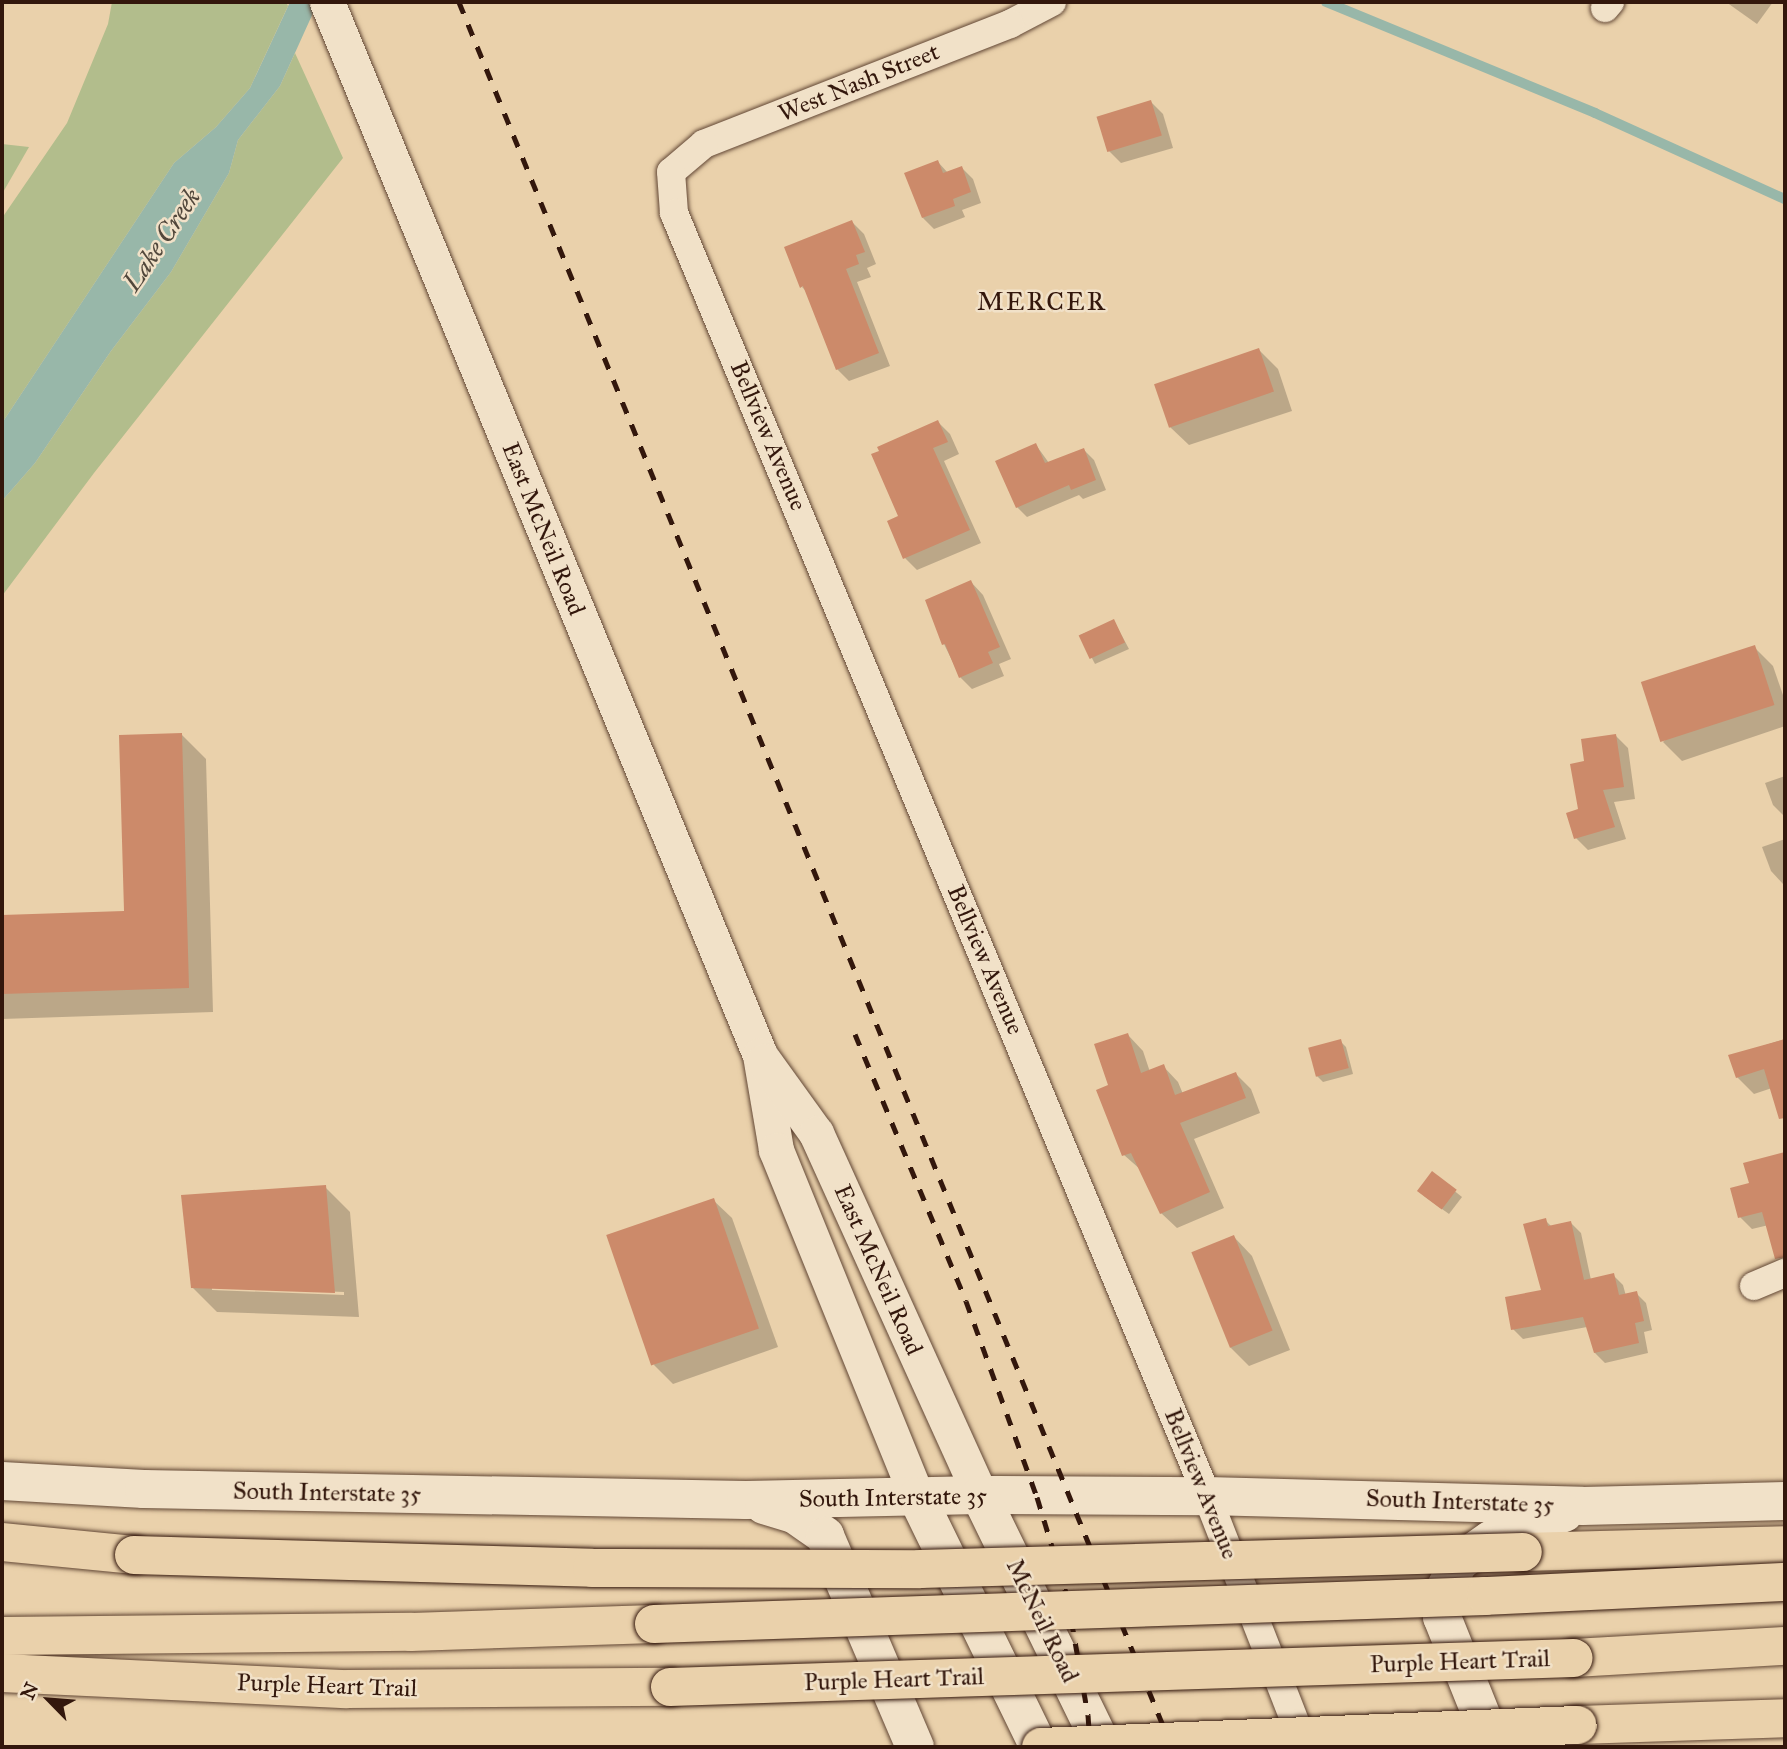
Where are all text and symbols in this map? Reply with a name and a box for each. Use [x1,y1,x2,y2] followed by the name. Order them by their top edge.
[774,38,944,128] street label: West Nash Street
[116,183,208,297] water label: Lake Creek
[978,286,1106,318] district label: MERCER
[724,357,812,515] street label: Bellview Avenue
[495,438,591,620] street label: East McNeil Road
[941,881,1029,1039] street label: Bellview Avenue
[828,1180,928,1360] street label: East McNeil Road
[1158,1405,1244,1563] street label: Bellview Avenue
[233,1477,421,1509] street label: South Interstate 35
[799,1482,987,1514] street label: South Interstate 35
[1365,1484,1555,1520] street label: South Interstate 35
[1000,1555,1084,1687] street label: McNeil Road
[1369,1644,1551,1680] street label: Purple Heart Trail
[803,1662,985,1698] street label: Purple Heart Trail
[14,1665,84,1735] north arrow
[236,1668,418,1704] street label: Purple Heart Trail
[16,1679,43,1703] text: N

